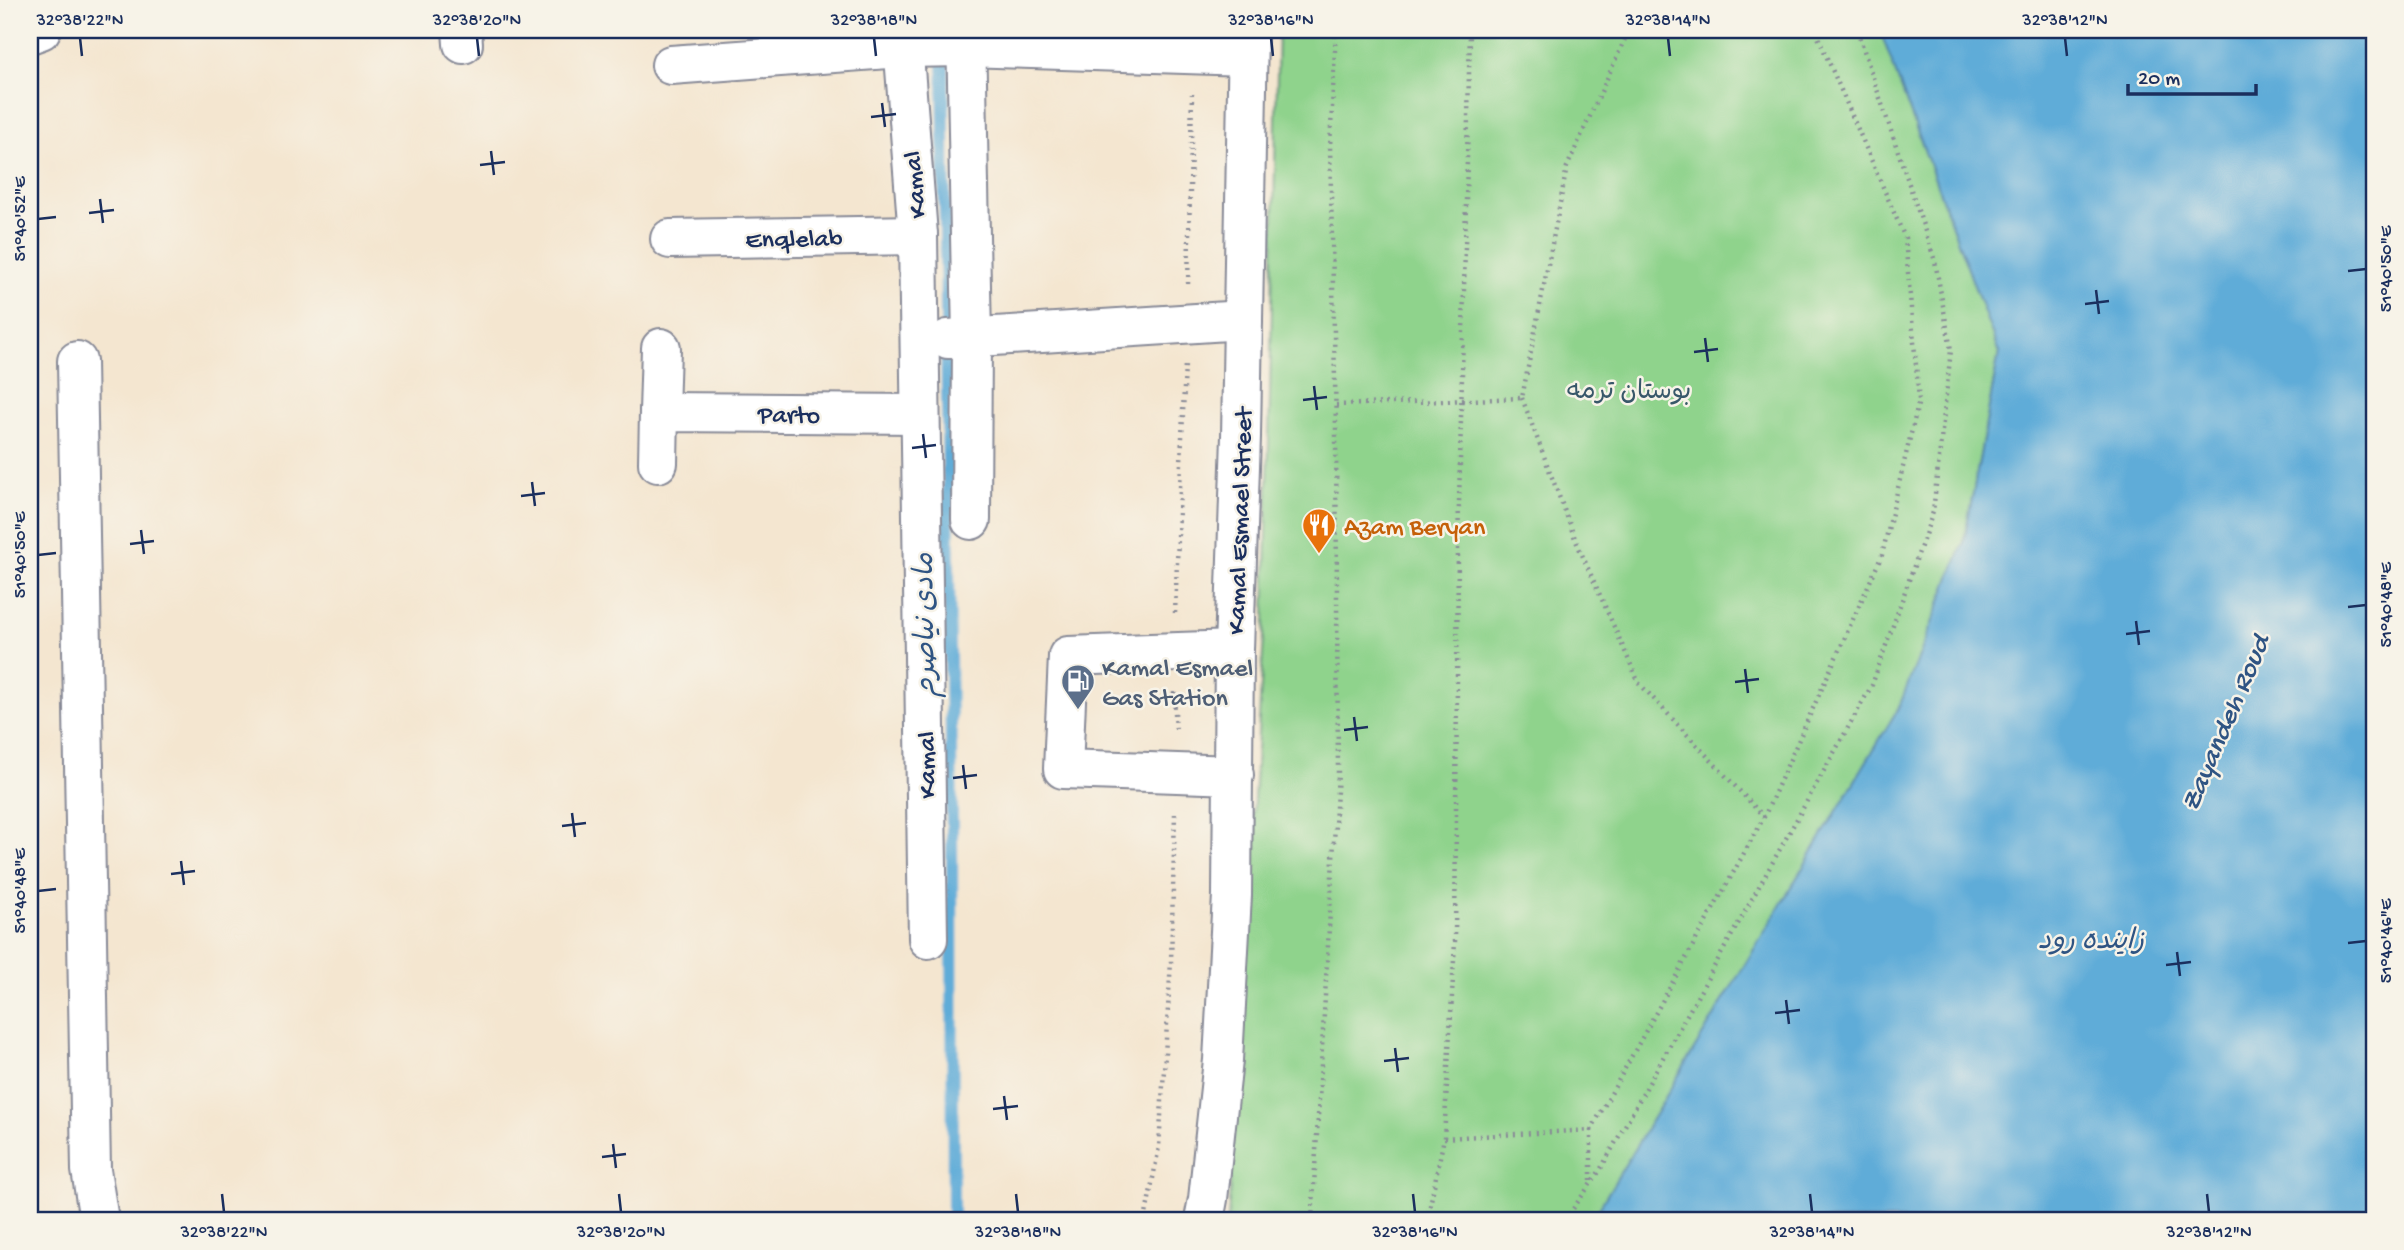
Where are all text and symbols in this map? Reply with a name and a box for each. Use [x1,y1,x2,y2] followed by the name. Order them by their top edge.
[36,11,123,32] text: 32°38'22"N
[432,11,521,32] text: 32°38'20"N
[830,11,917,32] text: 32°38'18"N
[1227,11,1314,32] text: 32°38'16"N
[1624,11,1711,32] text: 32°38'14"N
[2021,11,2108,32] text: 32°38'12"N
[2128,52,2255,96] scale bar
[2138,68,2180,93] text: 20 m
[899,150,936,220] street label: Kamal
[11,176,32,262] text: 51°40'52"E
[745,225,843,258] street label: Enqlelab
[2377,225,2398,312] text: 51°40'50"E
[1567,378,1691,409] park label: بوستان ترمه
[757,401,820,434] street label: Parto
[1223,405,1262,635] street label: Kamal Esmael Street
[1300,506,1338,555] restaurant icon: Azam Beryan
[11,511,32,598] text: 51°40'50"E
[1344,514,1486,545] place label: Azam Beryan
[910,552,946,698] water label: مادی نیاصرم
[2377,562,2398,648] text: 51°40'48"E
[2175,629,2280,817] water label: Zayandeh Roud
[1102,655,1253,716] place label: Kamal Esmael Gas Station
[1059,662,1097,711] fuel station icon: Kamal Esmael Gas Station
[913,731,946,799] street label: Kamal
[11,848,32,934] text: 51°40'48"E
[2377,898,2398,983] text: 51°40'46"E
[2038,926,2144,959] water label: زاینده رود
[180,1223,267,1244] text: 32°38'22"N
[576,1223,665,1244] text: 32°38'20"N
[974,1223,1061,1244] text: 32°38'18"N
[1371,1223,1458,1244] text: 32°38'16"N
[1768,1223,1855,1244] text: 32°38'14"N
[2165,1223,2252,1244] text: 32°38'12"N

